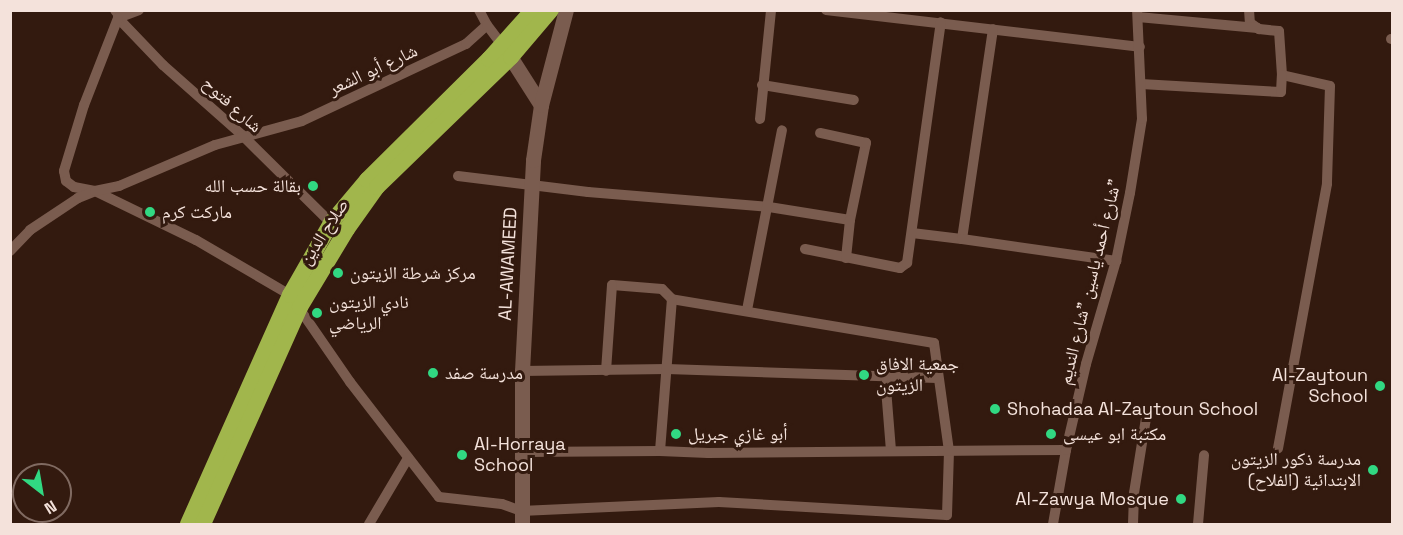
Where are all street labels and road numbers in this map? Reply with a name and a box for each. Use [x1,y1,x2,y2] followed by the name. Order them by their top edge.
[325,40,421,100] street label: شارع أبو الشعر
[198,73,266,137] street label: شارع فتوح
[1054,177,1126,387] street label: شارع أحمد ياسين "شارع النديم"
[295,195,353,269] street label: صلاح الدين
[494,207,522,321] street label: AL-AWAMEED

